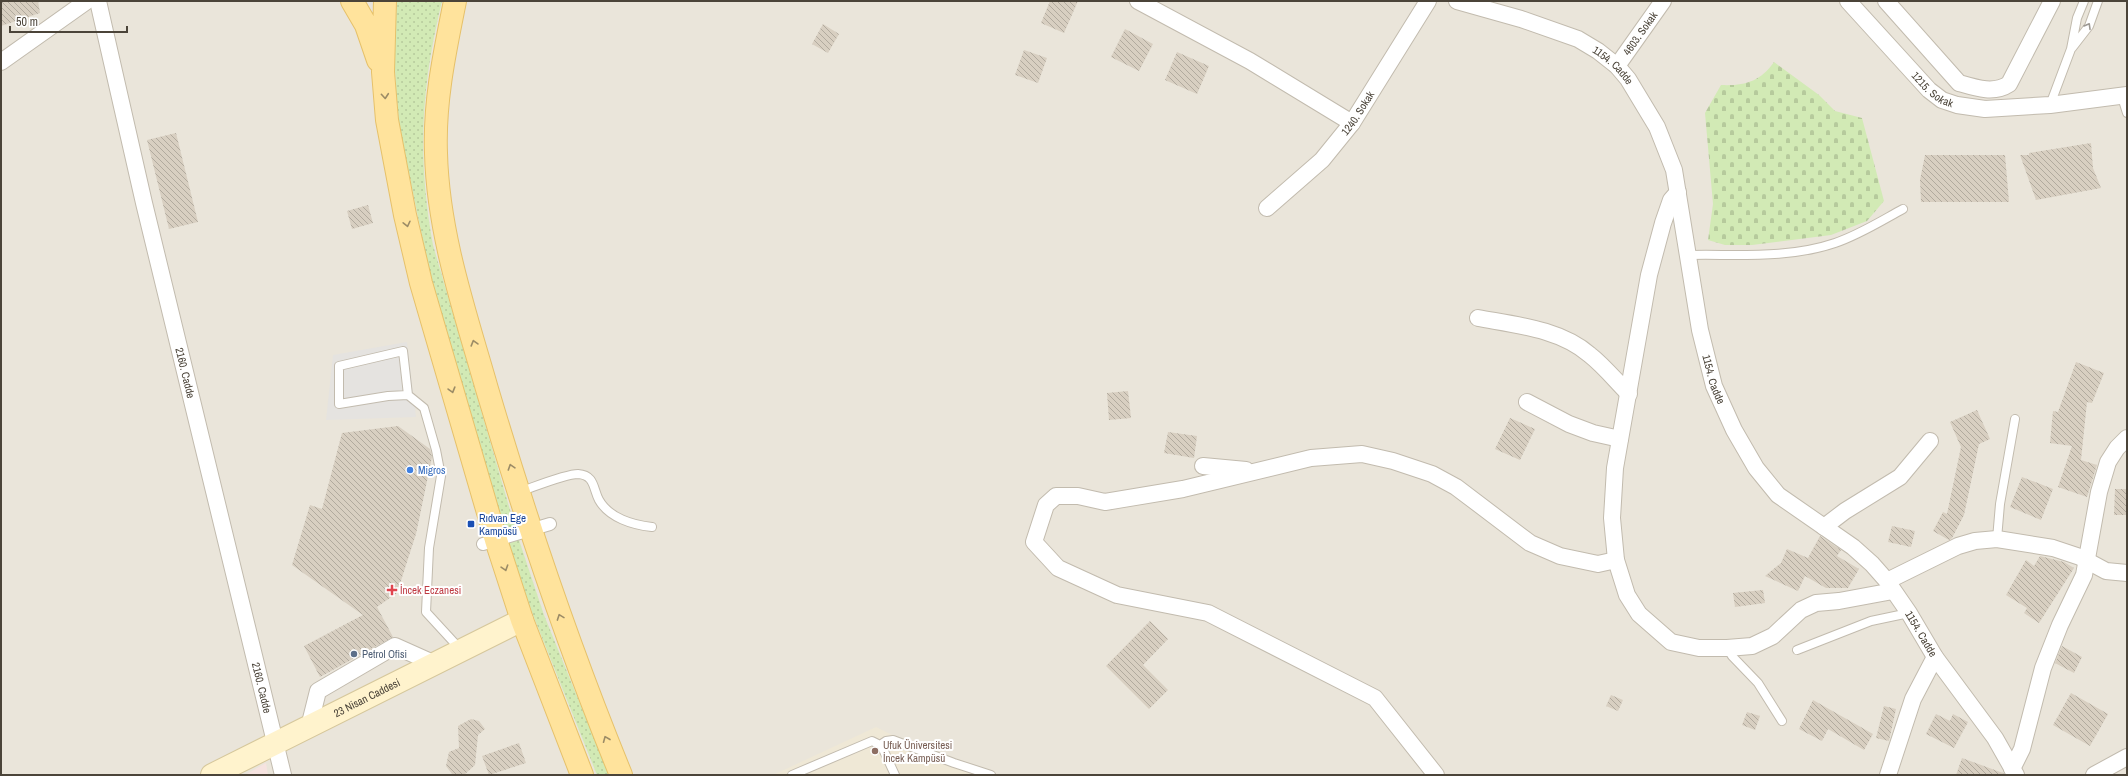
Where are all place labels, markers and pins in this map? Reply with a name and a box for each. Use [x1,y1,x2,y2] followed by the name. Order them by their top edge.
[418,463,446,477] place label: Migros
[405,465,415,475] marker: Migros
[479,511,526,538] place label: Rıdvan Ege Kampüsü
[466,519,476,529] marker: Rıdvan Ege Kampüsü
[400,583,461,597] place label: İncek Eczanesi
[387,585,397,595] marker: İncek Eczanesi
[362,647,407,661] place label: Petrol Ofisi
[349,649,359,659] marker: Petrol Ofisi
[883,738,952,765] place label: Ufuk Üniversitesi İncek Kampüsü
[870,746,880,756] marker: Ufuk Üniversitesi İncek Kampüsü

